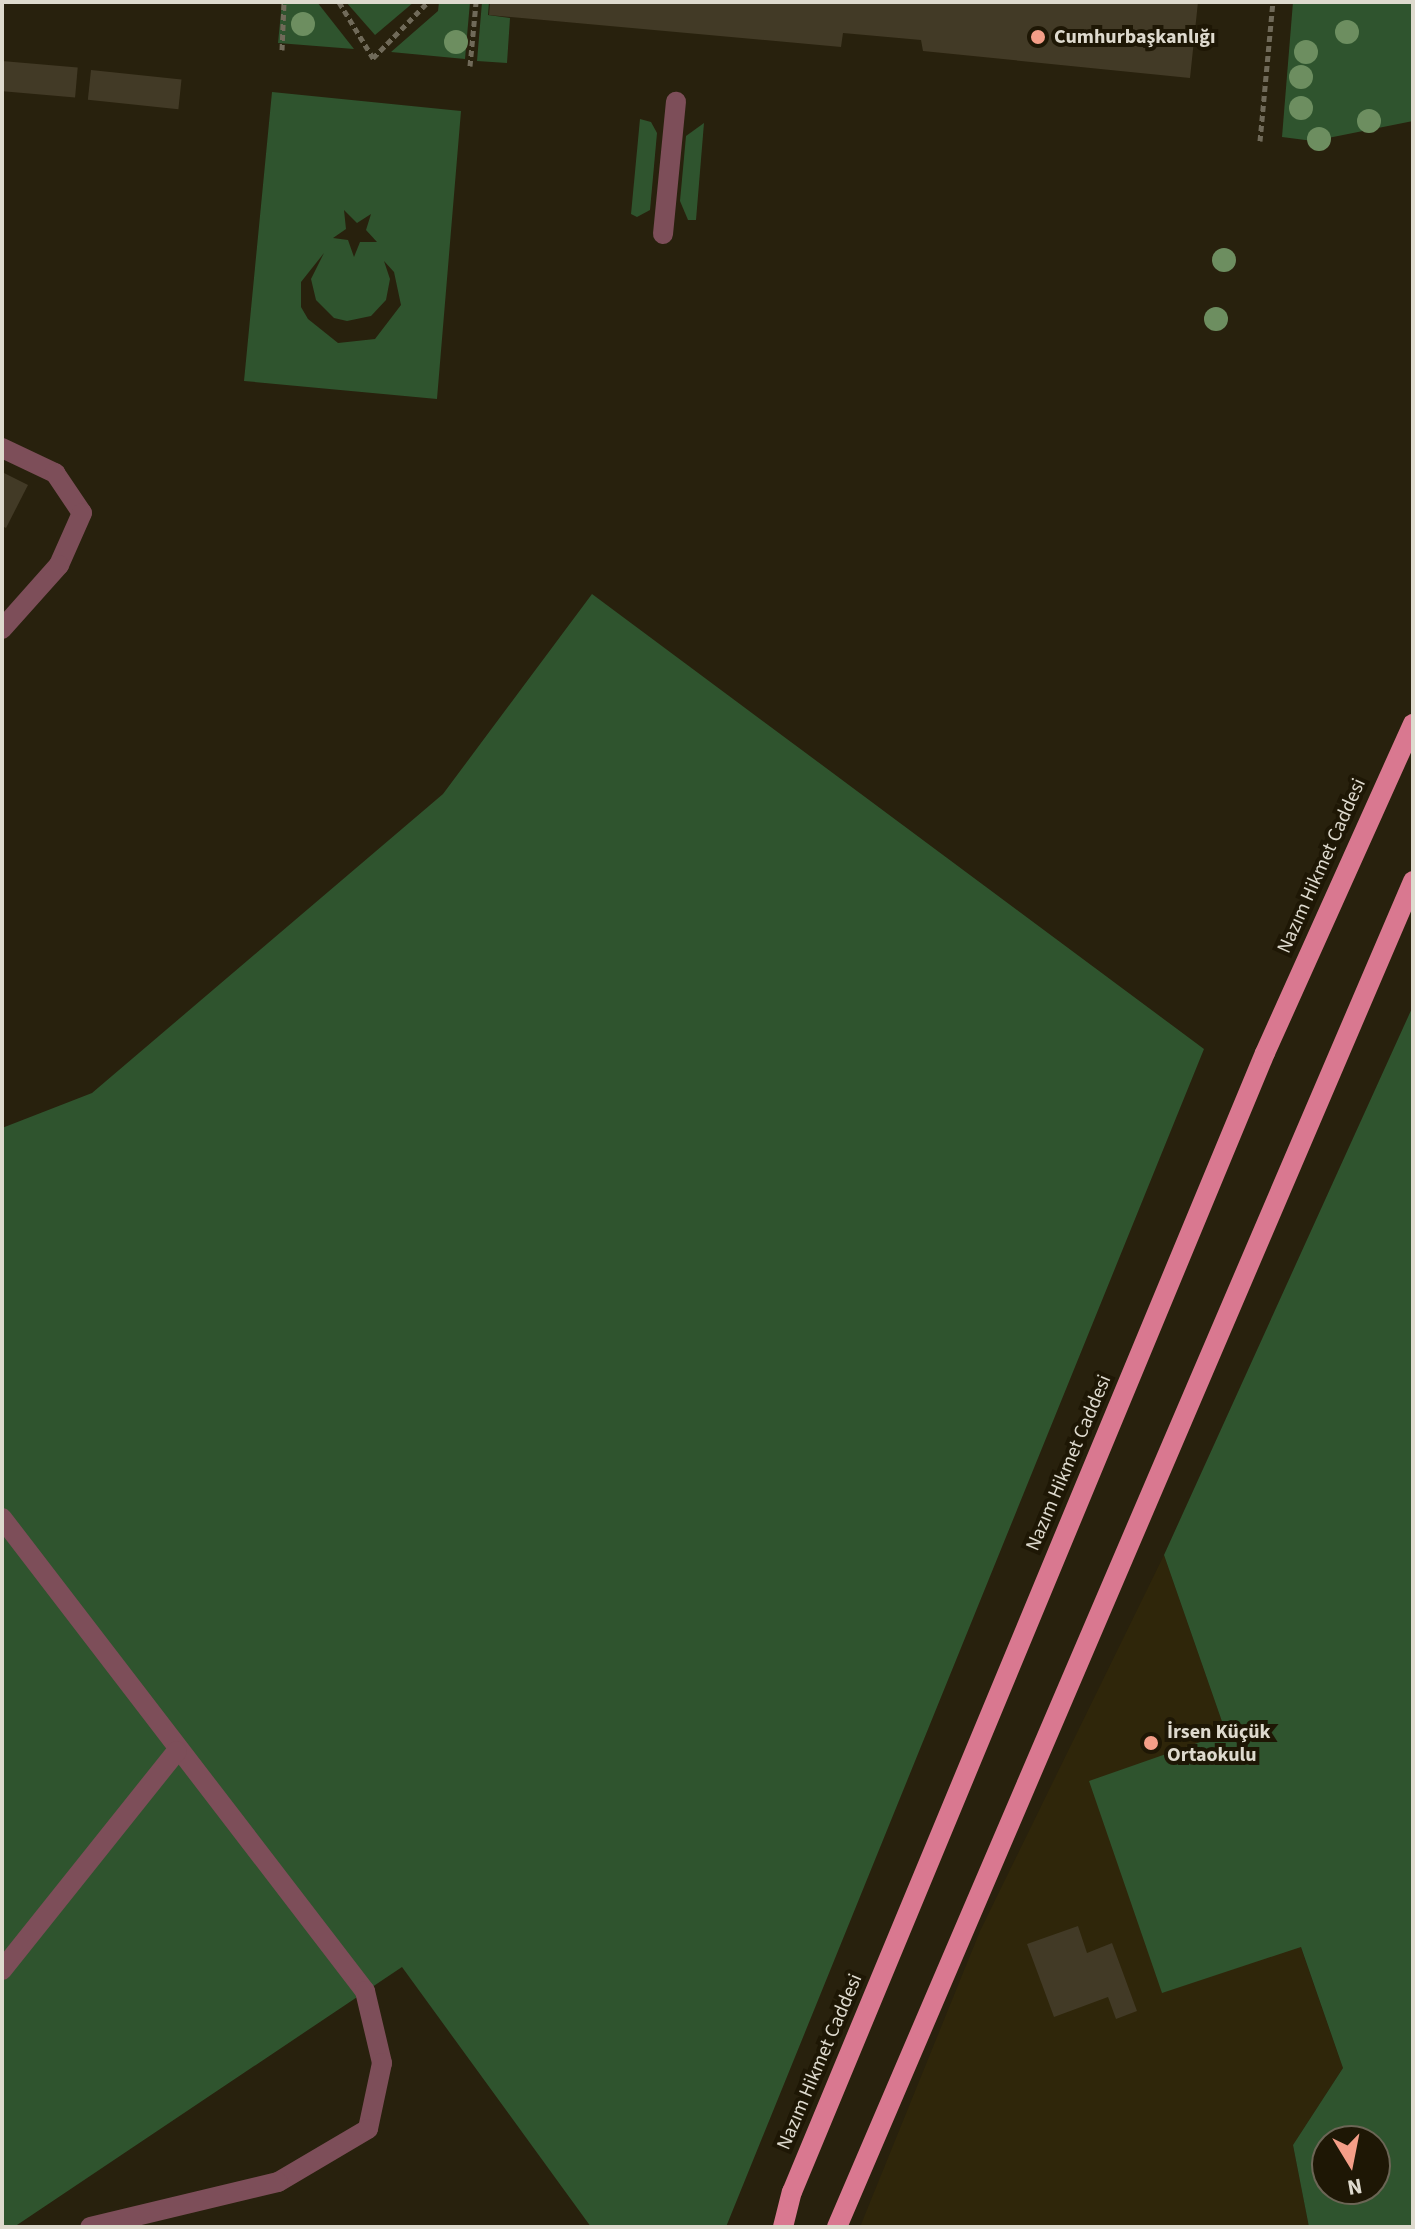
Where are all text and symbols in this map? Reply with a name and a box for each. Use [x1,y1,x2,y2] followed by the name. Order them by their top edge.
[1054,25,1216,49] place label: Cumhurbaşkanlığı
[1029,28,1047,46] marker: Cumhurbaşkanlığı
[1273,775,1371,957] street label: Nazım Hikmet Caddesi
[1021,1371,1117,1555] street label: Nazım Hikmet Caddesi
[1167,1720,1271,1767] place label: İrsen Küçük Ortaokulu
[1142,1734,1160,1752] marker: İrsen Küçük Ortaokulu
[772,1970,868,2154] street label: Nazım Hikmet Caddesi
[1311,2125,1391,2205] north arrow
[1345,2170,1365,2204] text: N

